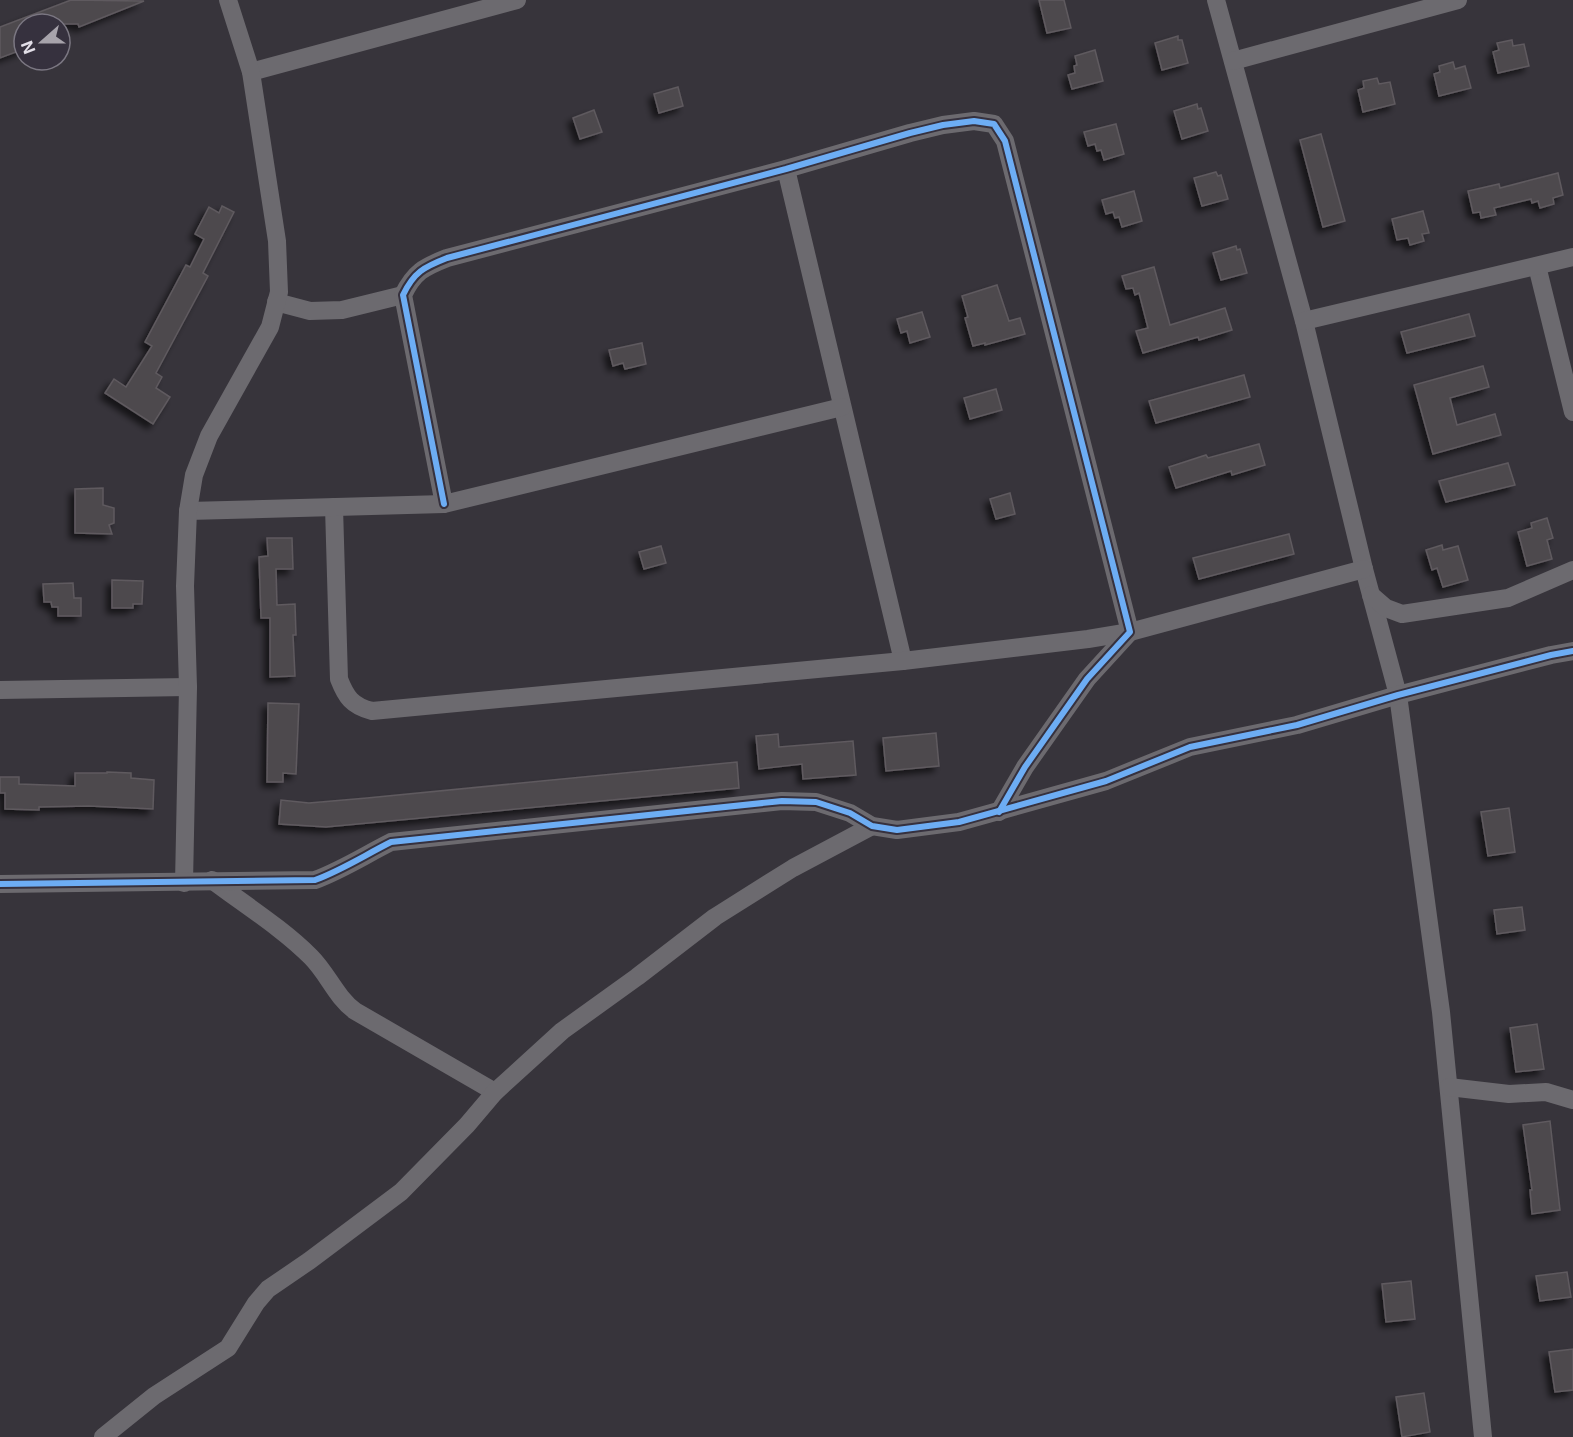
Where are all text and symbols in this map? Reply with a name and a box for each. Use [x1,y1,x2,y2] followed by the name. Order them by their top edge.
[12,12,72,72] north arrow
[16,38,40,57] text: N

